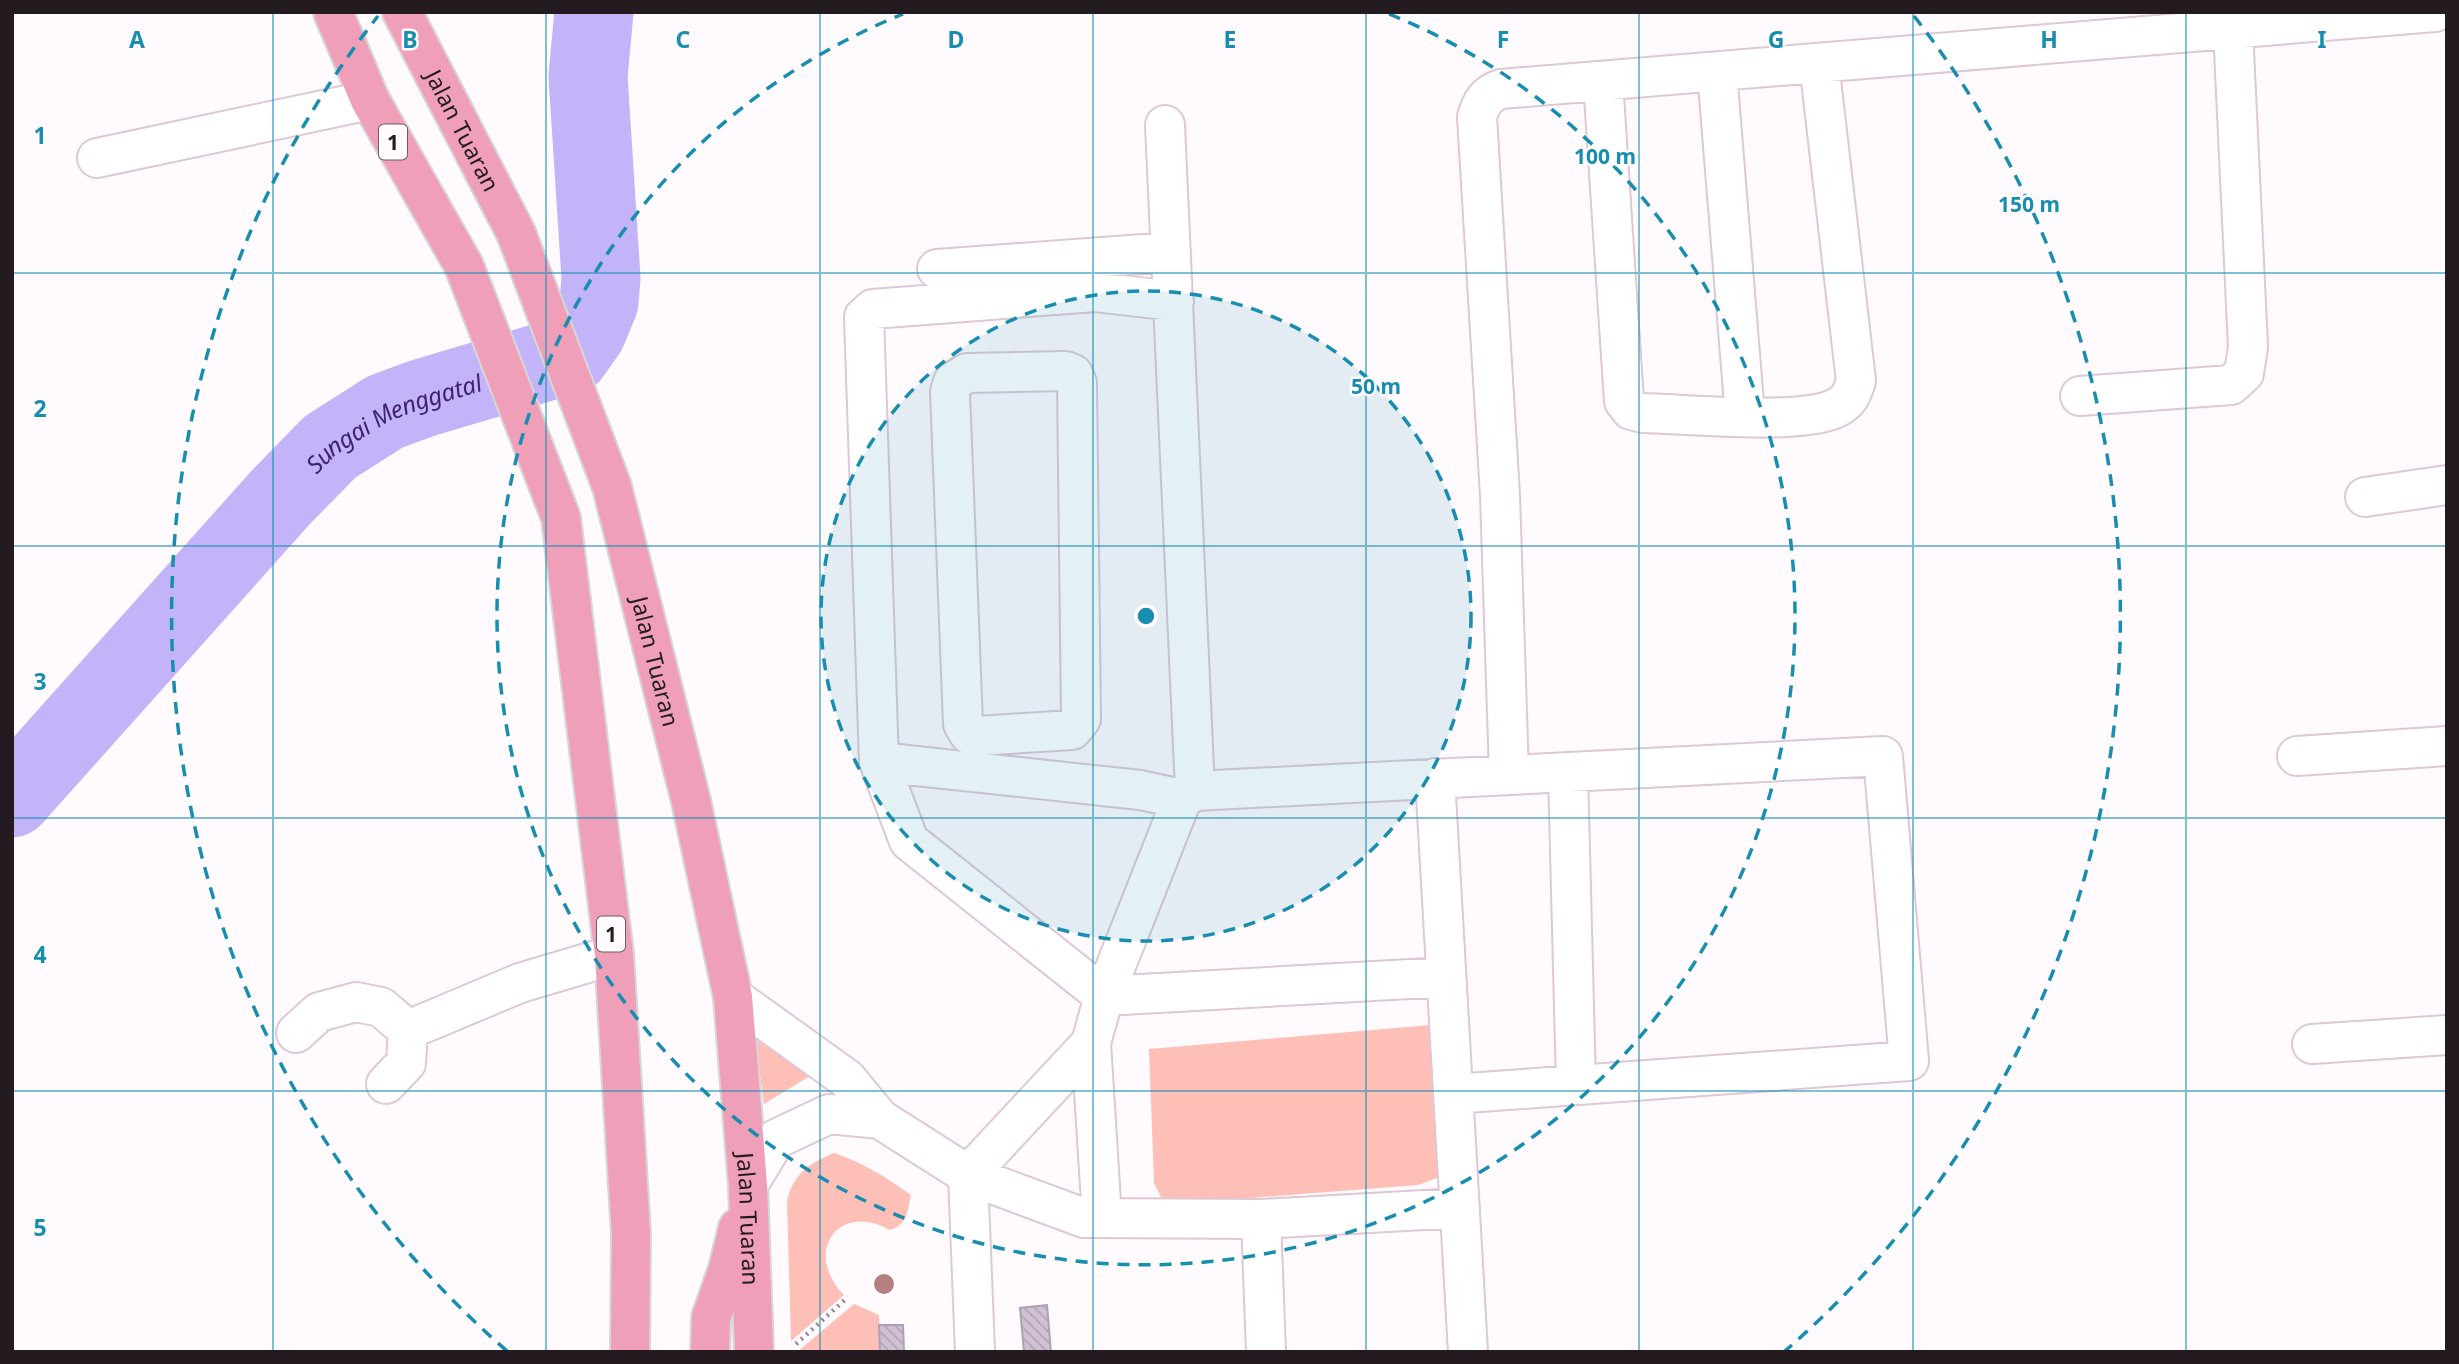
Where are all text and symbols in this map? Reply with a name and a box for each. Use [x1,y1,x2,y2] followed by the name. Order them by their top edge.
[129,23,145,55] text: A
[402,23,418,55] text: B
[676,23,691,55] text: C
[948,23,964,55] text: D
[1224,23,1236,55] text: E
[1497,23,1509,55] text: F
[1768,23,1784,55] text: G
[2040,23,2058,55] text: H
[2318,23,2327,55] text: I
[417,62,508,197] street label: Jalan Tuaran
[33,119,47,151] text: 1
[379,124,407,160] road number: 1
[1574,142,1636,170] text: 100 m
[1998,190,2060,218] text: 150 m
[298,365,486,479] water label: Sungai Menggatal
[1351,372,1401,400] text: 50 m
[33,392,47,424] text: 2
[624,591,688,730] street label: Jalan Tuaran
[1134,604,1158,628] centre of rings
[33,665,47,697] text: 3
[597,916,625,951] road number: 1
[33,938,47,970] text: 4
[729,1149,768,1286] street label: Jalan Tuaran
[33,1211,47,1243] text: 5

